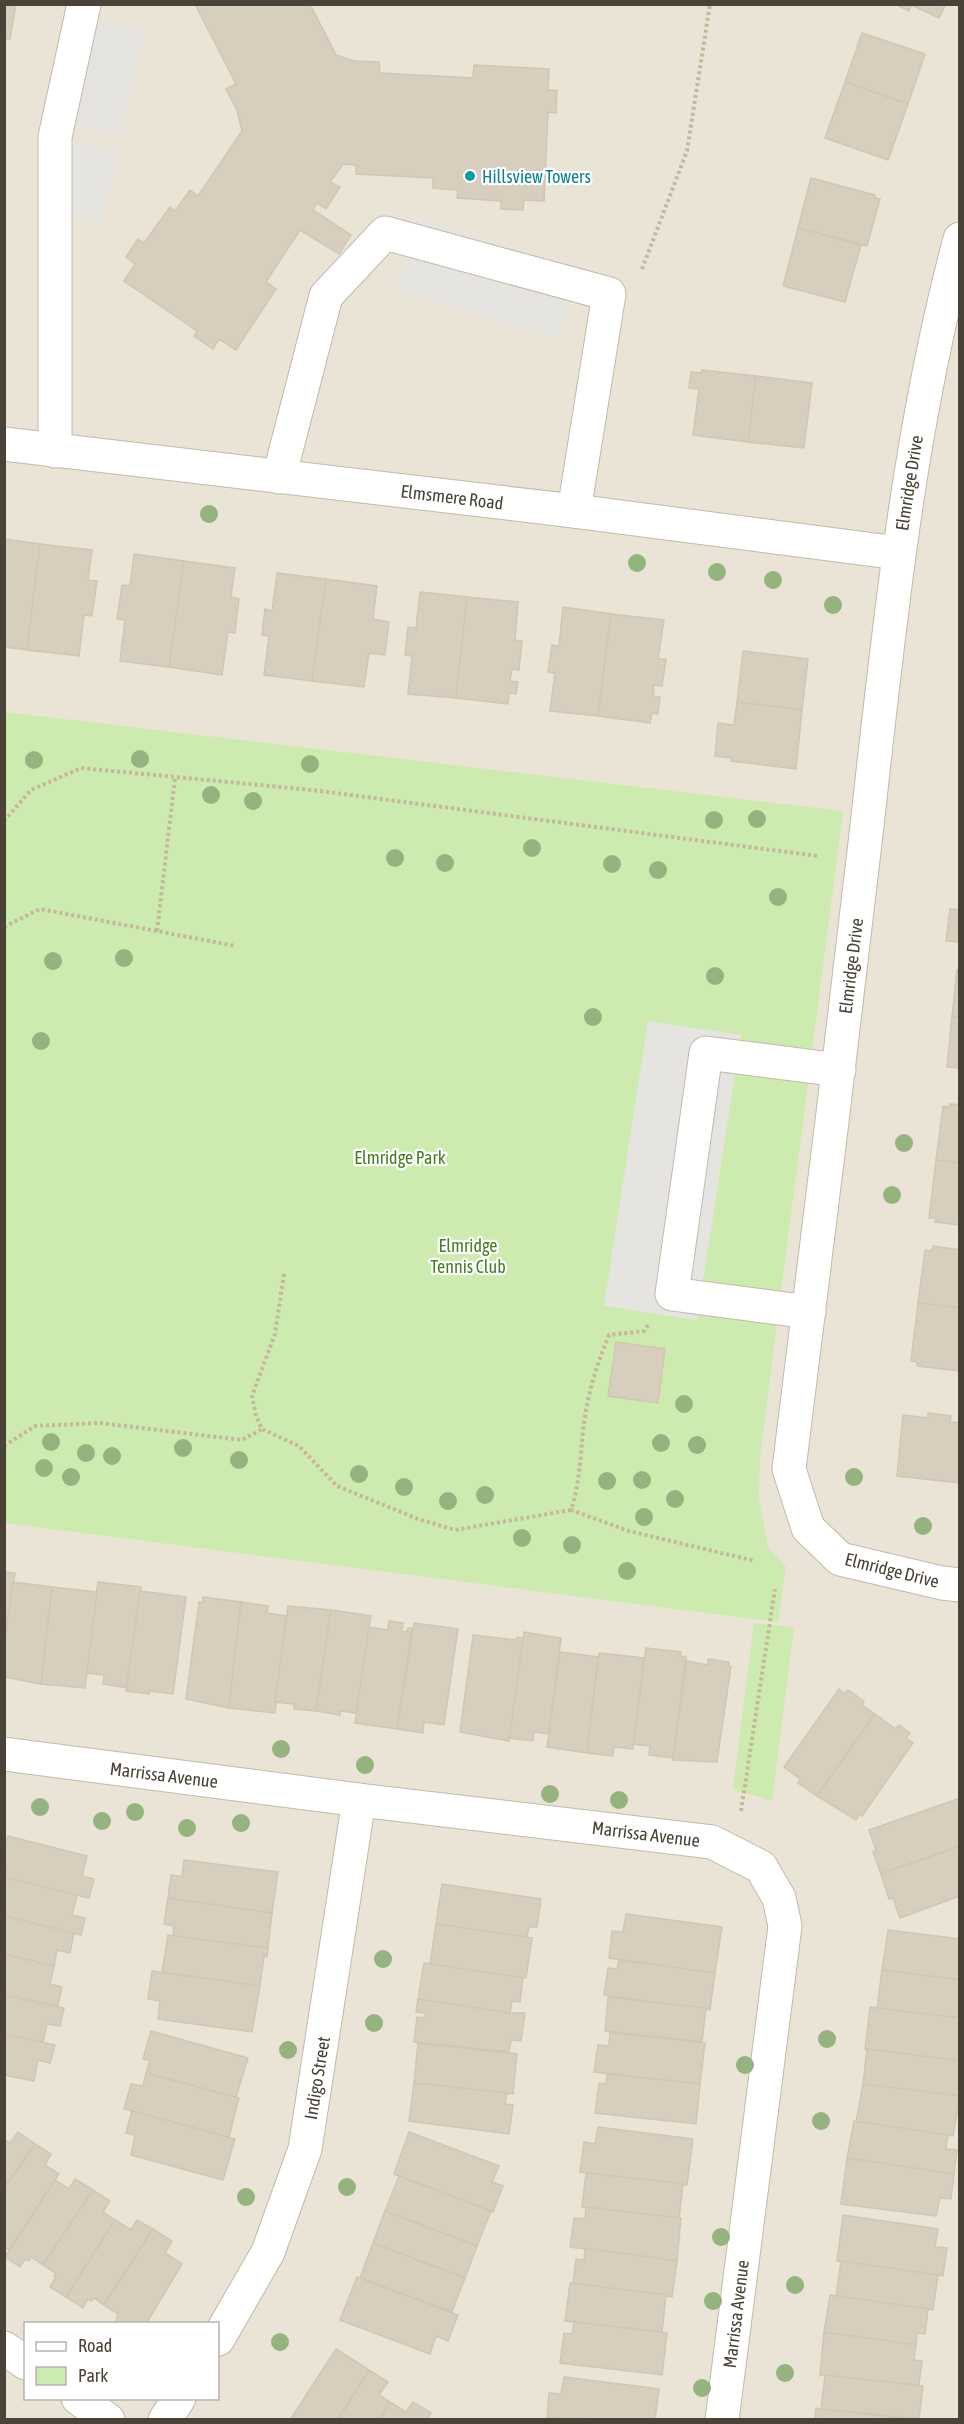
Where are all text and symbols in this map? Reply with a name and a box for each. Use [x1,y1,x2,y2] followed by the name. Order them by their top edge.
[482,166,591,187] place label: Hillsview Towers
[463,169,477,183] marker: Hillsview Towers
[891,434,927,532] street label: Elmridge Drive
[400,480,504,514] street label: Elmsmere Road
[835,917,867,1015] street label: Elmridge Drive
[354,1147,446,1168] park label: Elmridge Park
[430,1235,506,1277] park label: Elmridge Tennis Club
[843,1548,941,1592] street label: Elmridge Drive
[109,1758,219,1792] street label: Marrissa Avenue
[591,1817,701,1851] street label: Marrissa Avenue
[300,2035,334,2121] street label: Indigo Street
[719,2259,753,2369] street label: Marrissa Avenue
[24,2322,219,2400] legend
[78,2335,112,2356] text: Road
[78,2365,108,2386] text: Park

